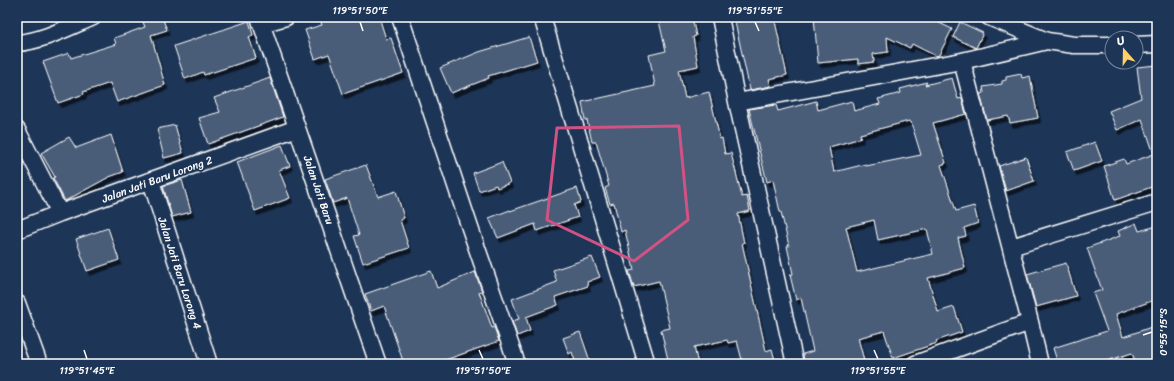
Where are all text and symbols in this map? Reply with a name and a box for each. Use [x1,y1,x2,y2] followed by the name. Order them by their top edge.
[332,2,389,20] text: 119°51'50"E
[727,2,784,20] text: 119°51'55"E
[1104,30,1144,70] north arrow
[1114,31,1128,51] text: U
[98,150,216,209] street label: Jalan Jati Baru Lorong 2
[297,152,339,227] street label: Jalan Jati Baru
[152,214,207,332] street label: Jalan Jati Baru Lorong 4
[1155,308,1173,356] text: 0°55'15"S
[59,362,116,380] text: 119°51'45"E
[455,362,512,380] text: 119°51'50"E
[850,362,907,380] text: 119°51'55"E

